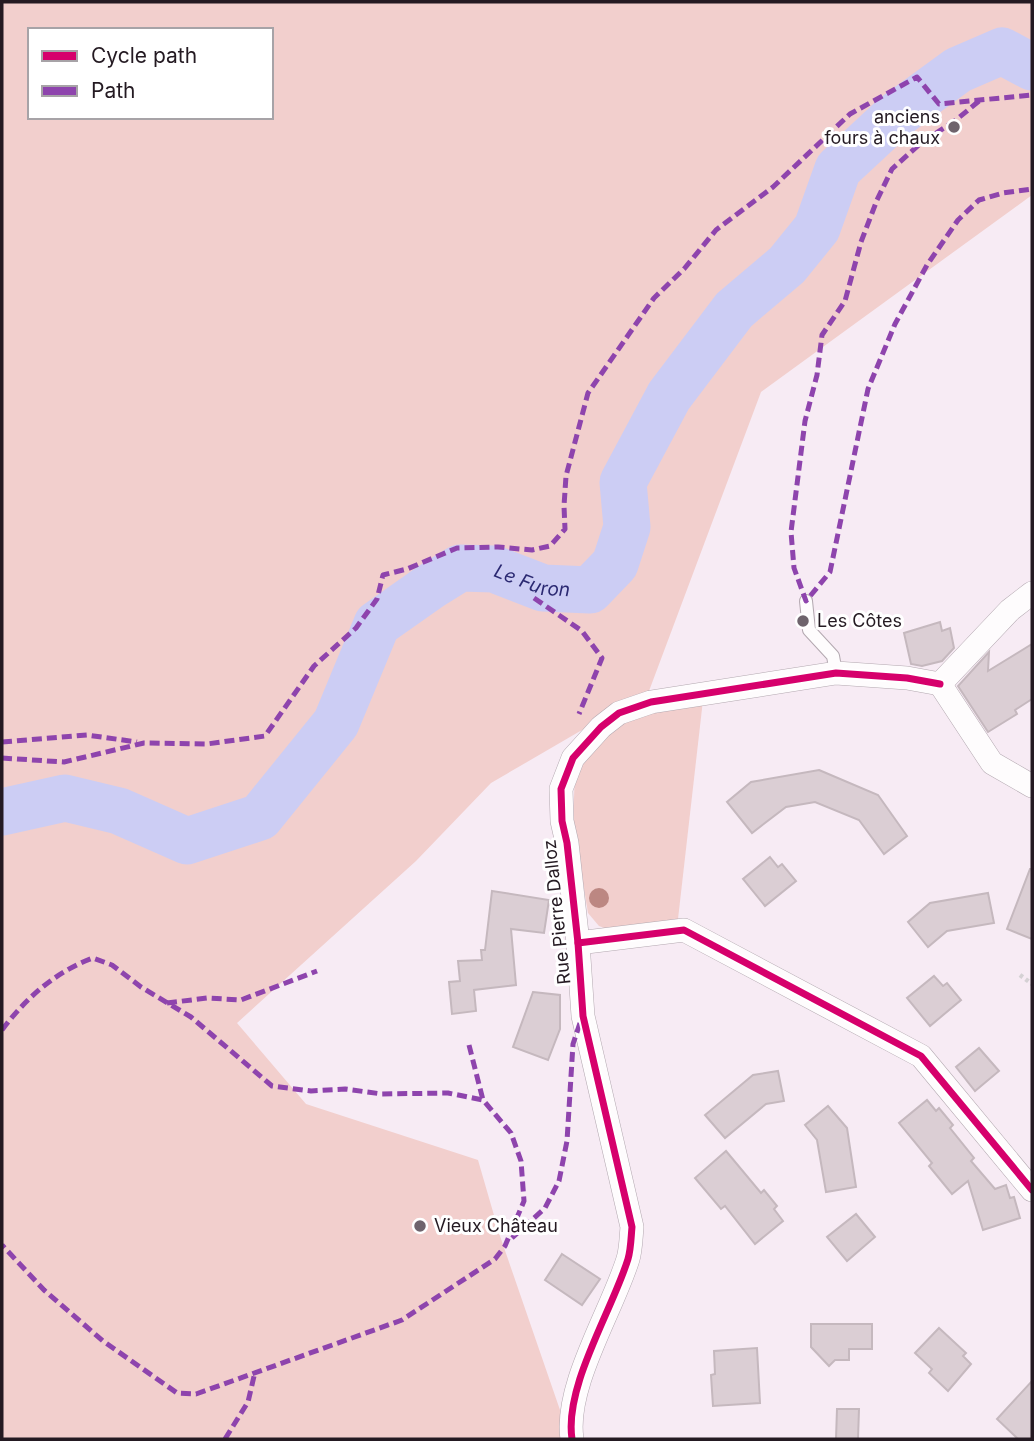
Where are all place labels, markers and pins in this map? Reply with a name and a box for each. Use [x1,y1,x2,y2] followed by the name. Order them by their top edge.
[824,106,940,148] place label: anciens fours à chaux
[946,119,962,135] marker: anciens fours à chaux
[817,610,902,631] place label: Les Côtes
[795,613,811,629] marker: Les Côtes
[434,1215,558,1236] place label: Vieux Château
[412,1218,428,1234] marker: Vieux Château

